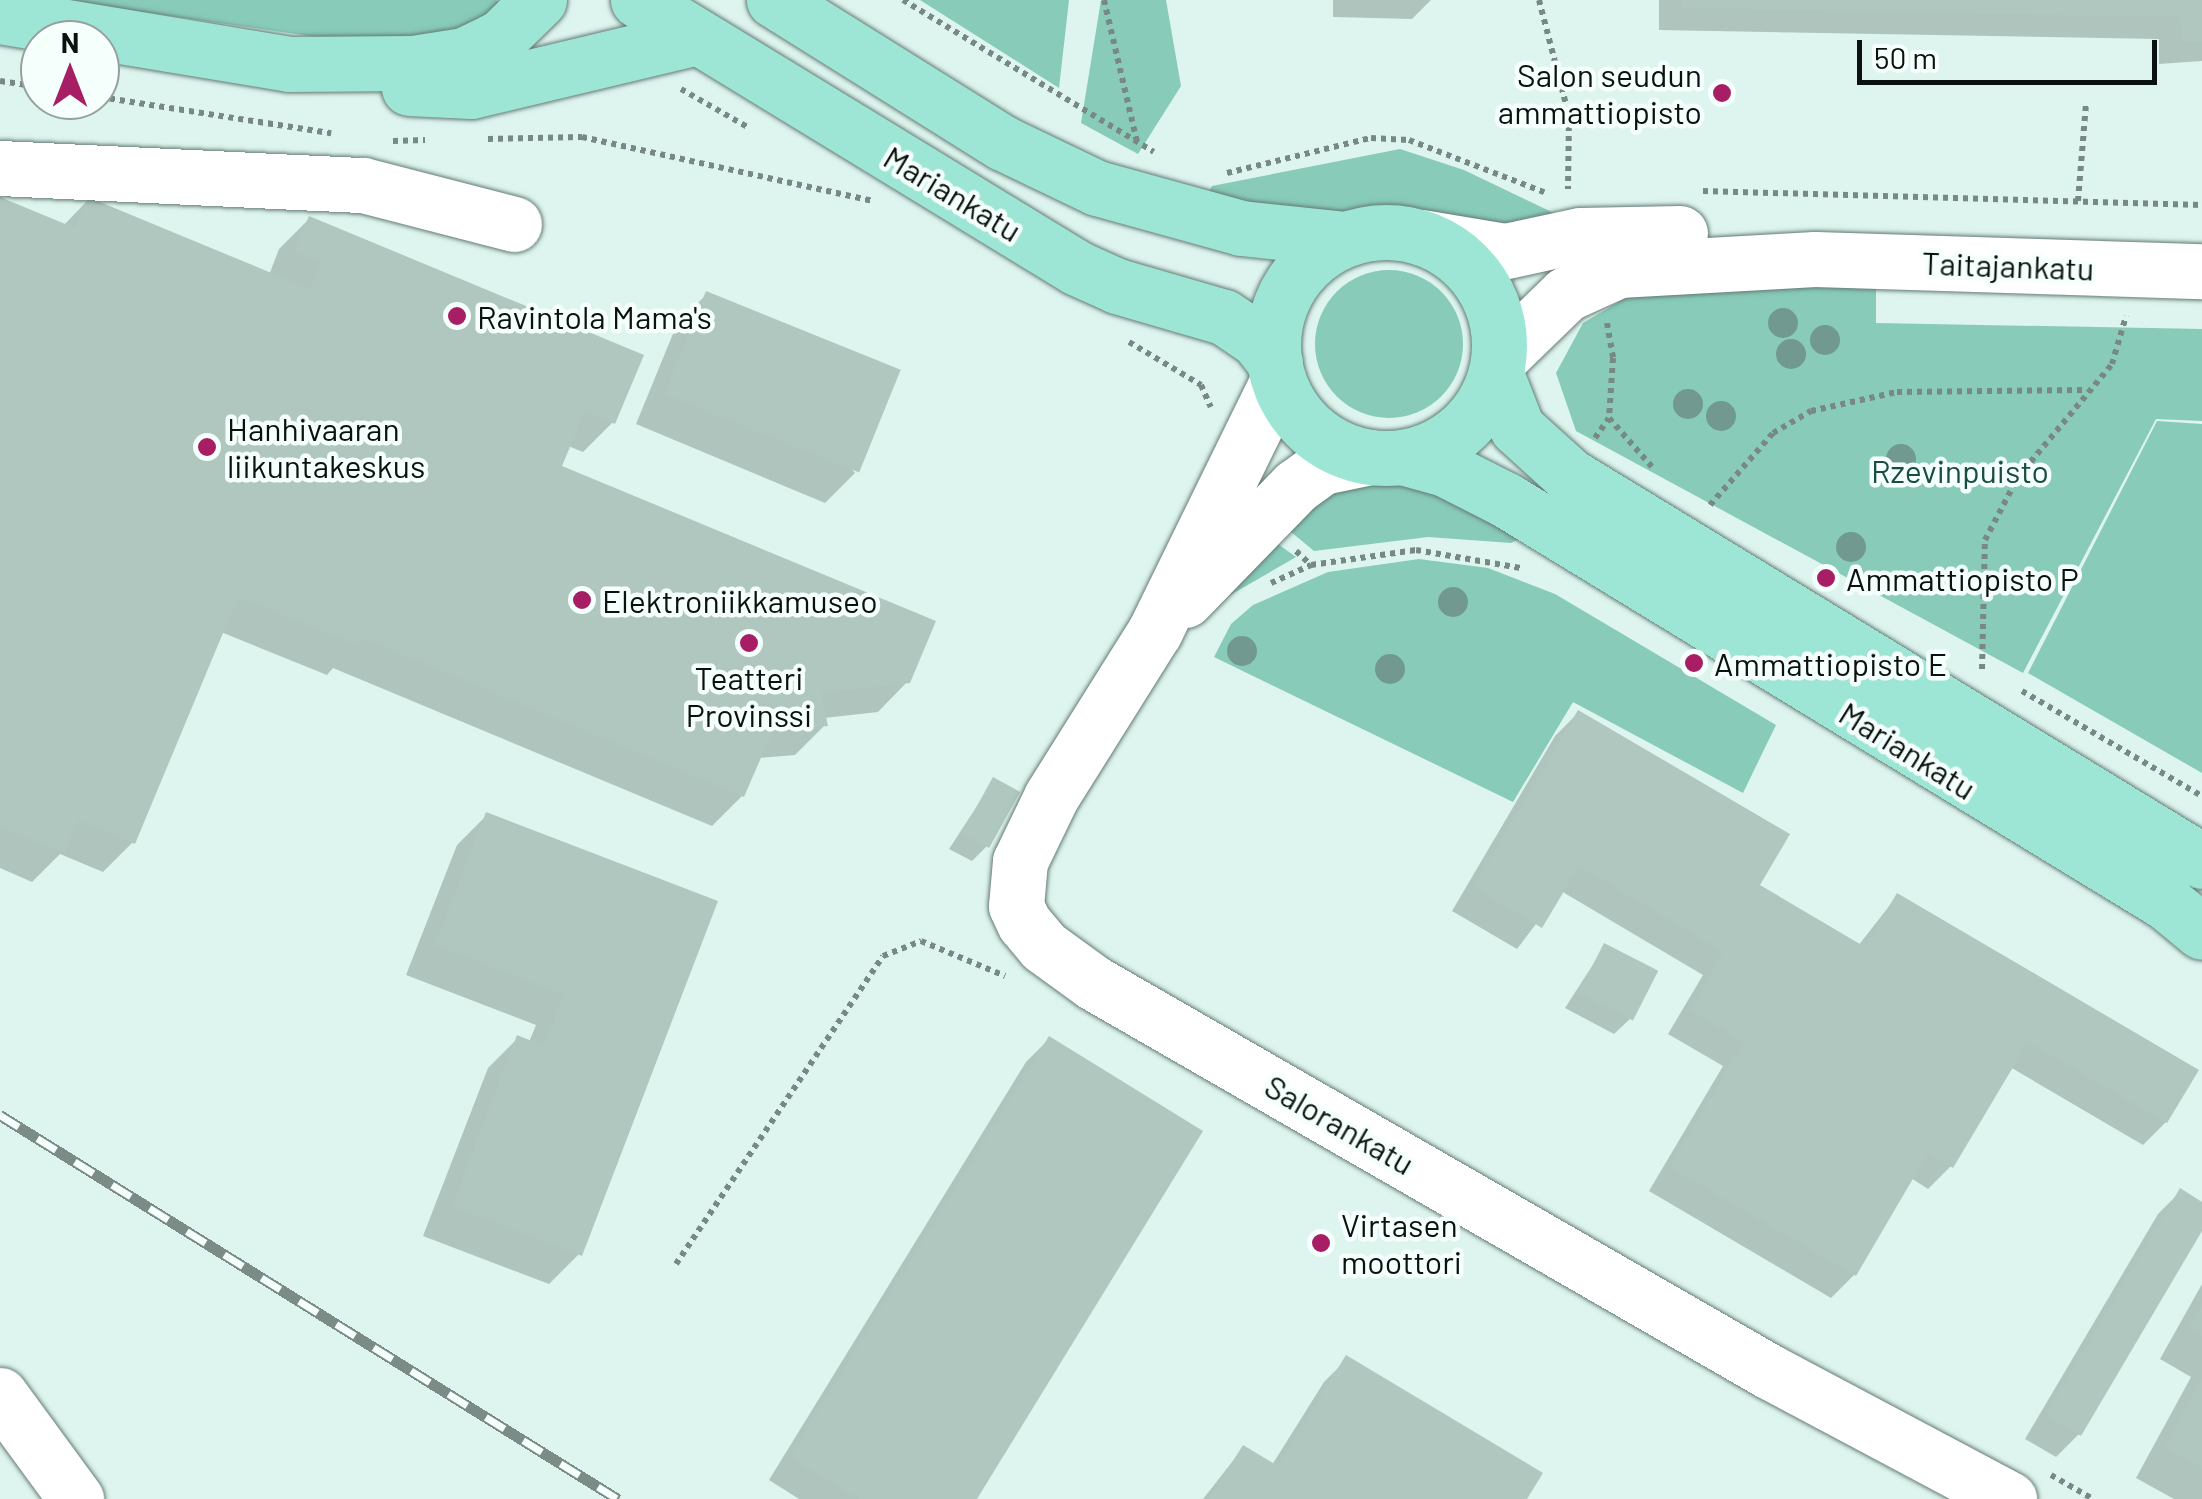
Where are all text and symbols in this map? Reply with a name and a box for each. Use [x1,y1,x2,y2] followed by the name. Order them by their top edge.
[20,20,120,120] north arrow
[1862,20,2162,82] scale bar
[61,25,79,59] text: N
[1874,39,1937,75] text: 50 m
[1498,56,1702,131] place label: Salon seudun ammattiopisto
[1711,82,1733,104] marker: Salon seudun ammattiopisto
[877,137,1029,249] street label: Mariankatu
[1921,243,2095,287] street label: Taitajankatu
[477,297,712,335] place label: Ravintola Mama's
[446,305,468,327] marker: Ravintola Mama's
[227,410,425,485] place label: Hanhivaaran liikuntakeskus
[196,436,218,458] marker: Hanhivaaran liikuntakeskus
[1871,451,2049,489] park label: Rzevinpuisto
[1846,559,2079,597] place label: Ammattiopisto P
[1815,567,1837,589] marker: Ammattiopisto P
[602,581,878,619] place label: Elektroniikkamuseo
[571,589,593,611] marker: Elektroniikkamuseo
[738,632,760,654] marker: Teatteri Provinssi
[1714,644,1947,682] place label: Ammattiopisto E
[1683,652,1705,674] marker: Ammattiopisto E
[686,659,812,734] place label: Teatteri Provinssi
[1833,693,1983,807] street label: Mariankatu
[1259,1066,1421,1182] street label: Salorankatu
[1341,1206,1462,1281] place label: Virtasen moottori
[1310,1232,1332,1254] marker: Virtasen moottori

